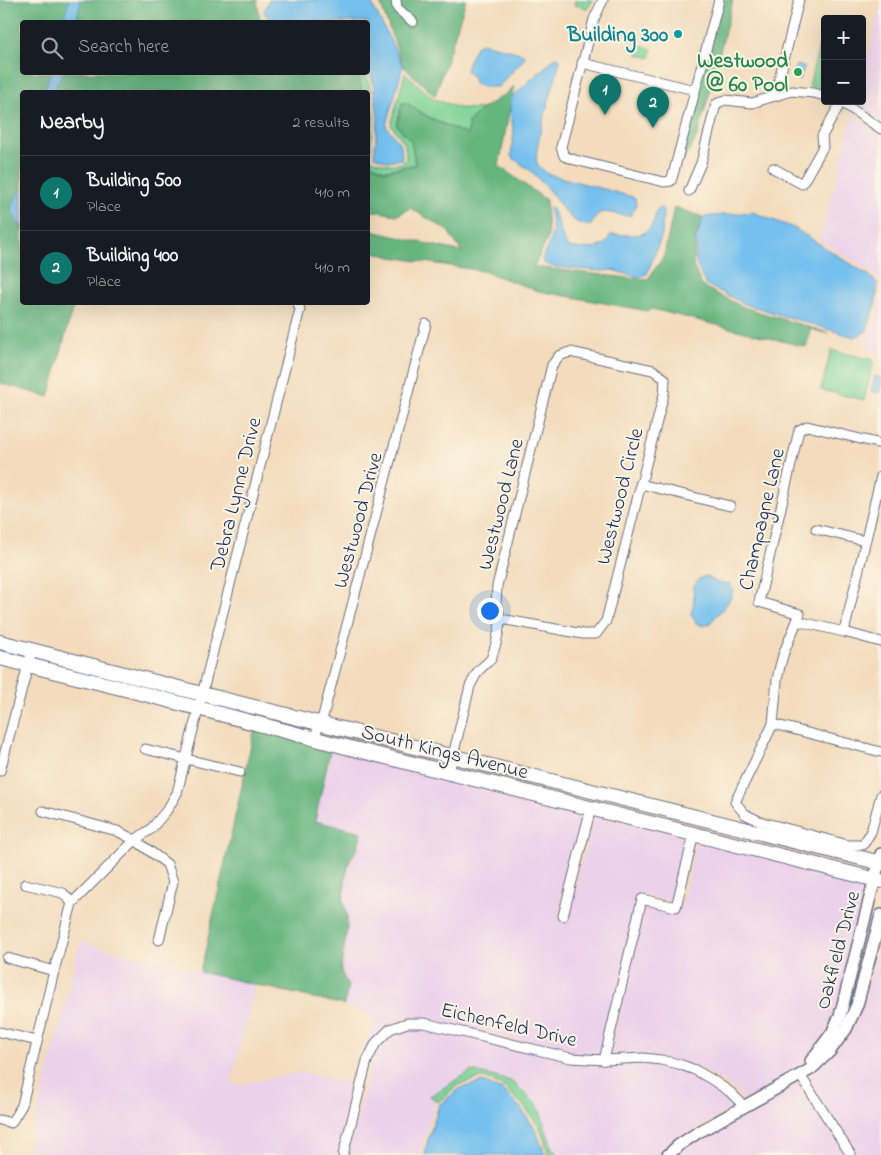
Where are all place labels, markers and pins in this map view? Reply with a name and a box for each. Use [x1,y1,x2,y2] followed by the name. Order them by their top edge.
[566,21,668,53] place label: Building 300
[672,28,684,40] marker: Building 300
[697,47,788,101] place label: Westwood @ 60 Pool
[792,66,804,78] marker: Westwood @ 60 Pool
[589,74,621,115] pin: 1
[637,87,669,128] pin: 2

